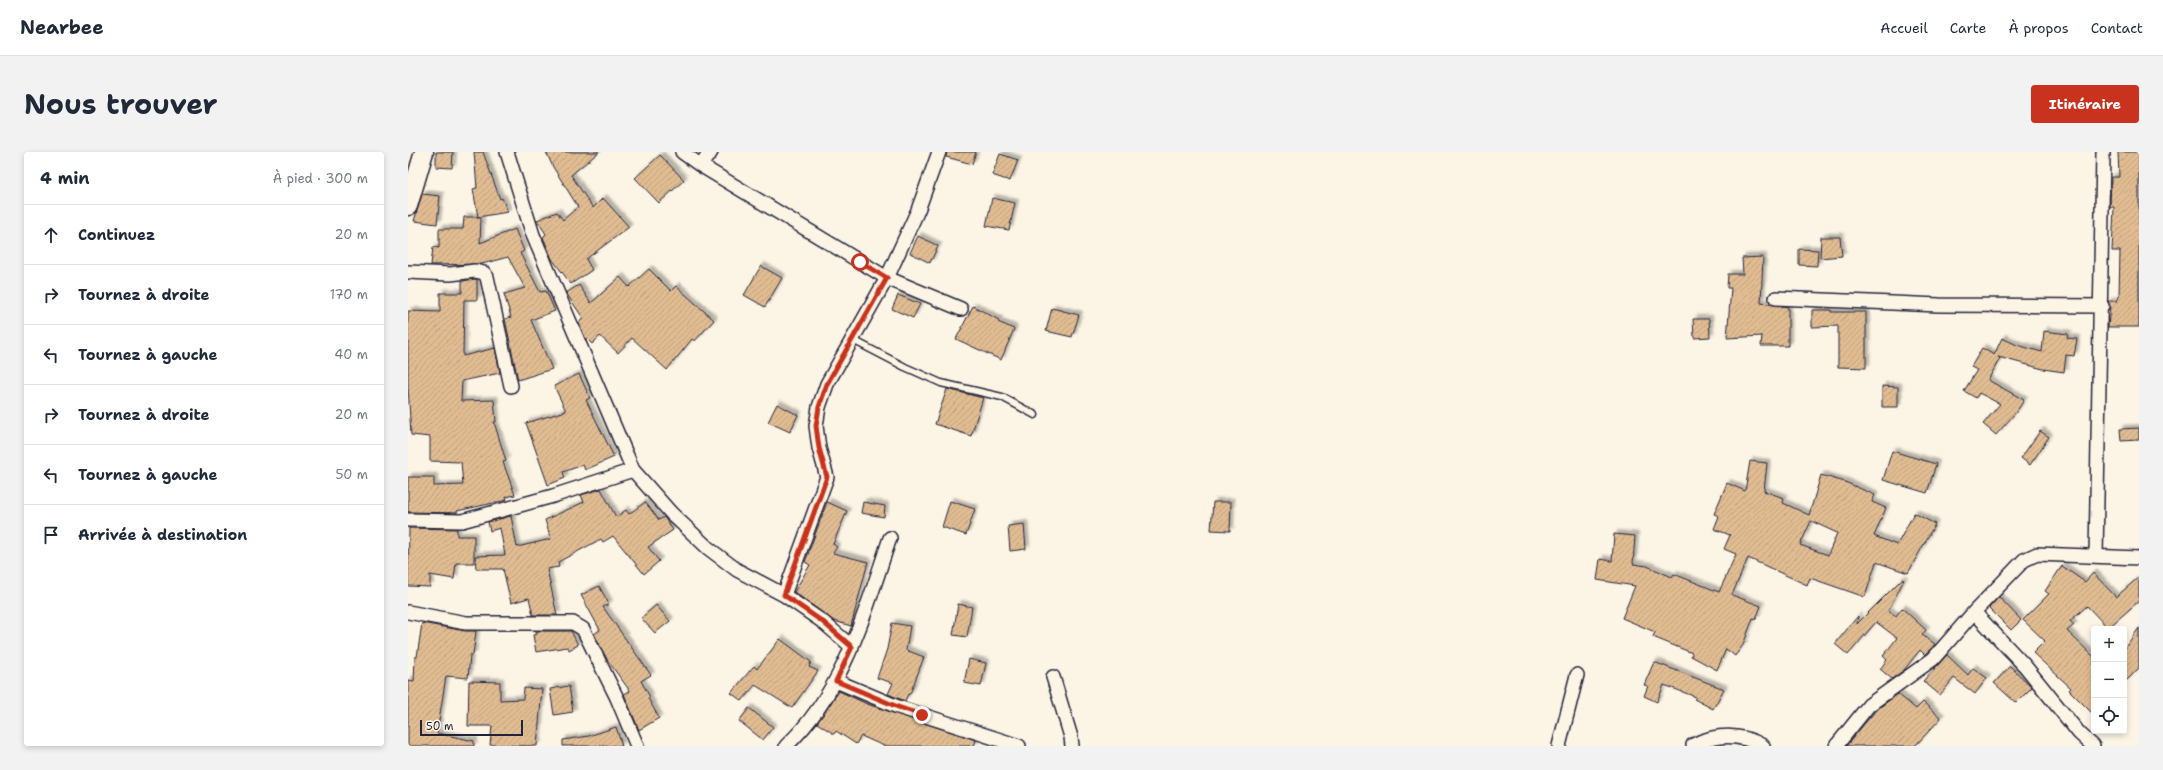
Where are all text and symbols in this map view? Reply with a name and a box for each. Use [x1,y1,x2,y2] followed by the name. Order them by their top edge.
[20,15,104,40] text: Nearbee
[1880,19,1928,37] text: Accueil
[1950,19,1986,37] text: Carte
[2008,19,2069,37] text: À propos
[2091,19,2143,37] text: Contact
[24,85,218,123] text: Nous trouver
[2031,85,2139,123] button: Itinéraire
[40,167,90,189] text: 4 min
[273,170,368,187] text: À pied · 300 m
[40,224,62,246] icon: ahead
[78,225,155,245] text: Continuez
[335,226,368,243] text: 20 m
[851,253,869,271] route start
[40,284,62,306] icon: right
[78,285,210,305] text: Tournez à droite
[330,286,368,303] text: 170 m
[40,344,62,366] icon: left
[78,345,218,365] text: Tournez à gauche
[334,346,368,363] text: 40 m
[40,404,62,426] icon: right
[78,405,210,425] text: Tournez à droite
[335,406,368,423] text: 20 m
[40,464,62,486] icon: left
[78,465,218,485] text: Tournez à gauche
[335,466,368,483] text: 50 m
[40,524,62,546] icon: arrive
[78,525,247,545] text: Arrivée à destination
[2091,626,2127,734] map controls
[2091,626,2127,662] button: +
[2091,662,2127,698] button: −
[2091,698,2127,734] button: locate
[913,706,931,724] route end
[420,718,523,737] scale bar
[426,719,454,734] text: 50 m

